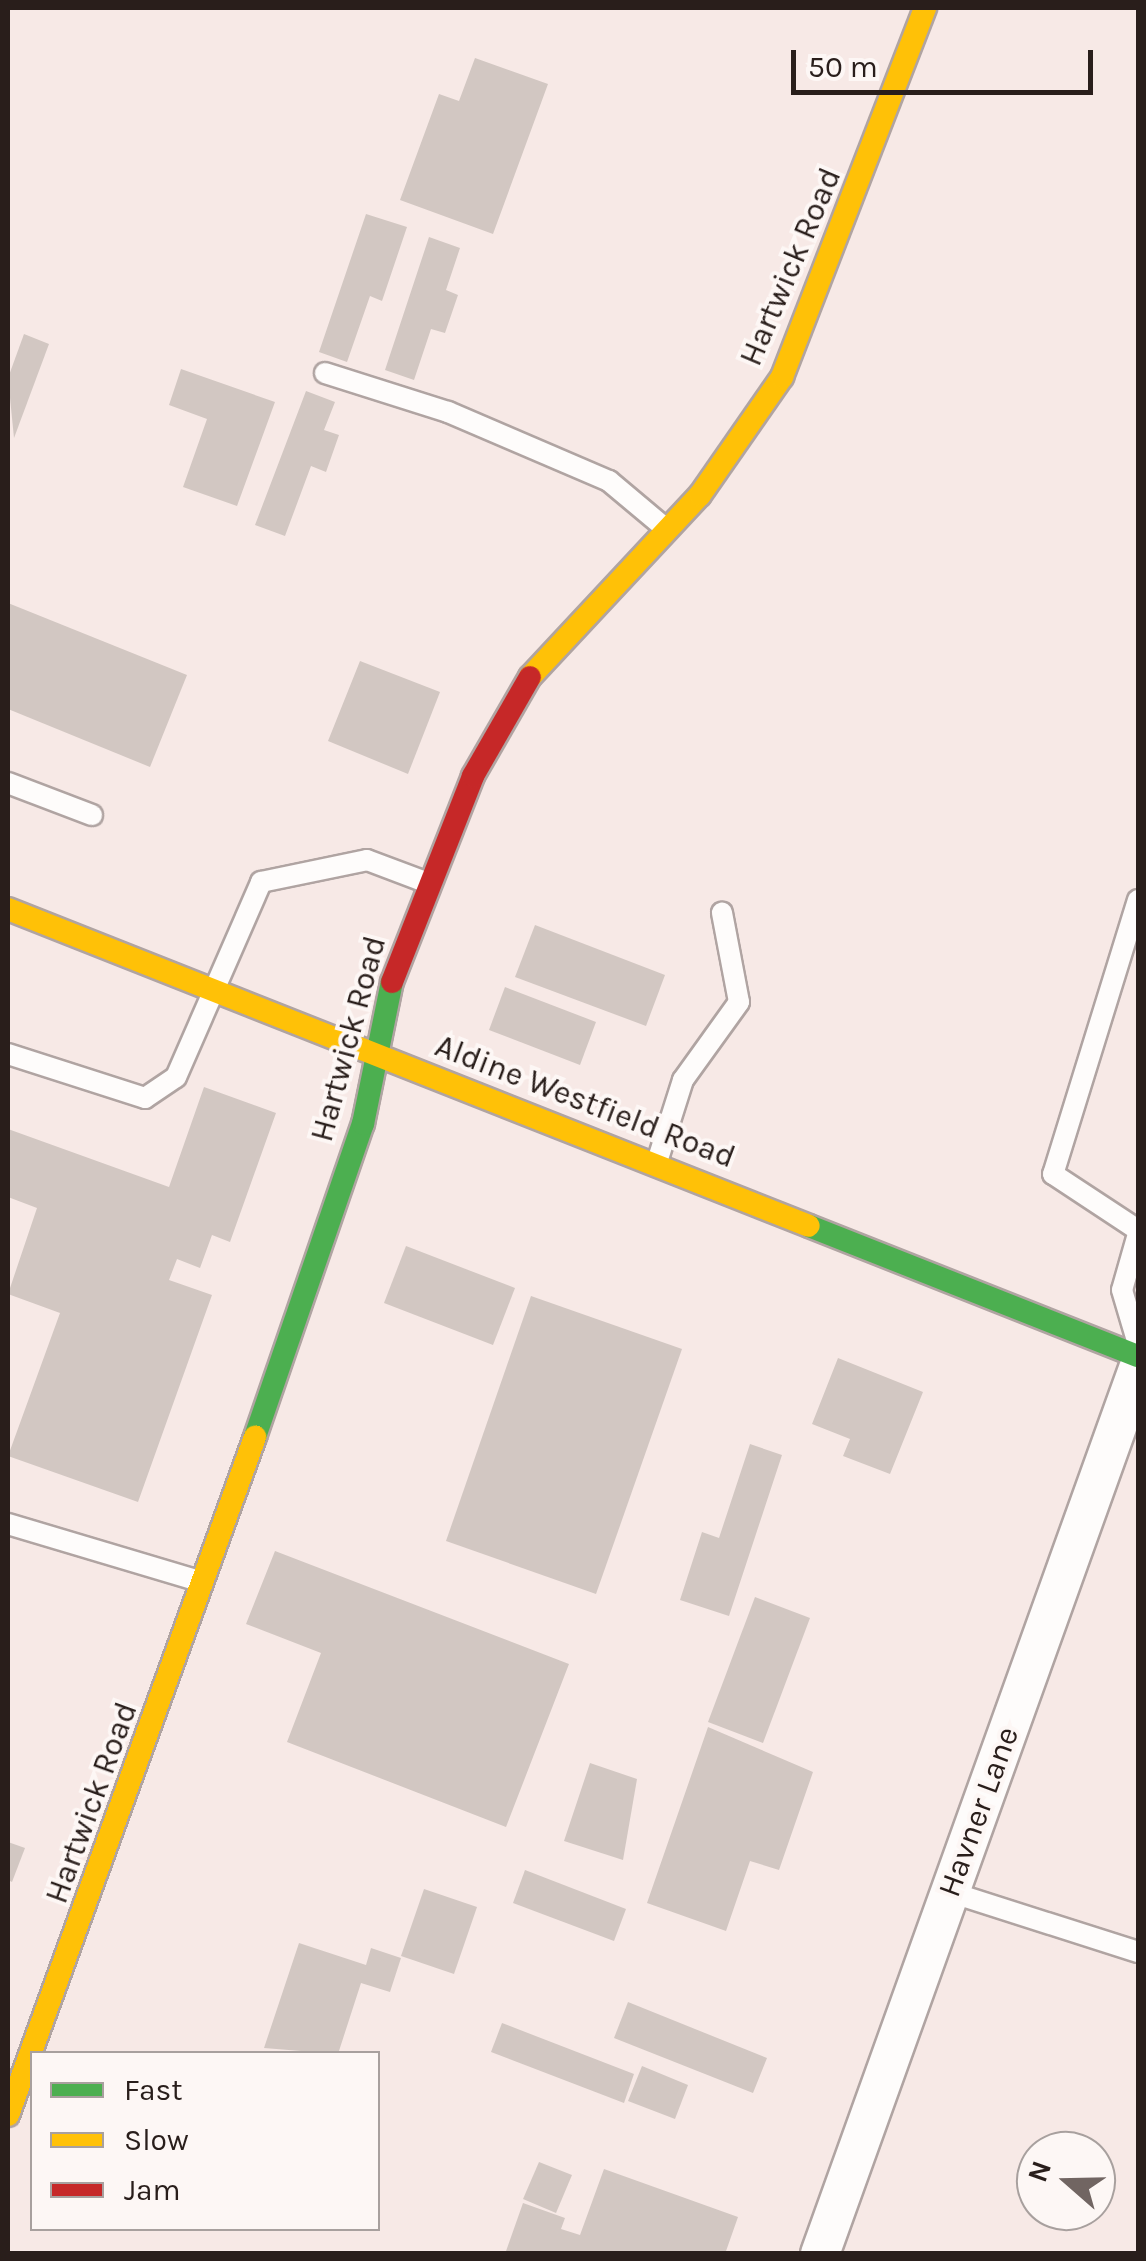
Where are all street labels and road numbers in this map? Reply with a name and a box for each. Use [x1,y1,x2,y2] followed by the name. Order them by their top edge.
[732,162,850,372] street label: Hartwick Road
[303,932,395,1146] street label: Hartwick Road
[430,1027,740,1177] street label: Aldine Westfield Road
[38,1697,146,1909] street label: Hartwick Road
[930,1722,1028,1902] street label: Havner Lane

